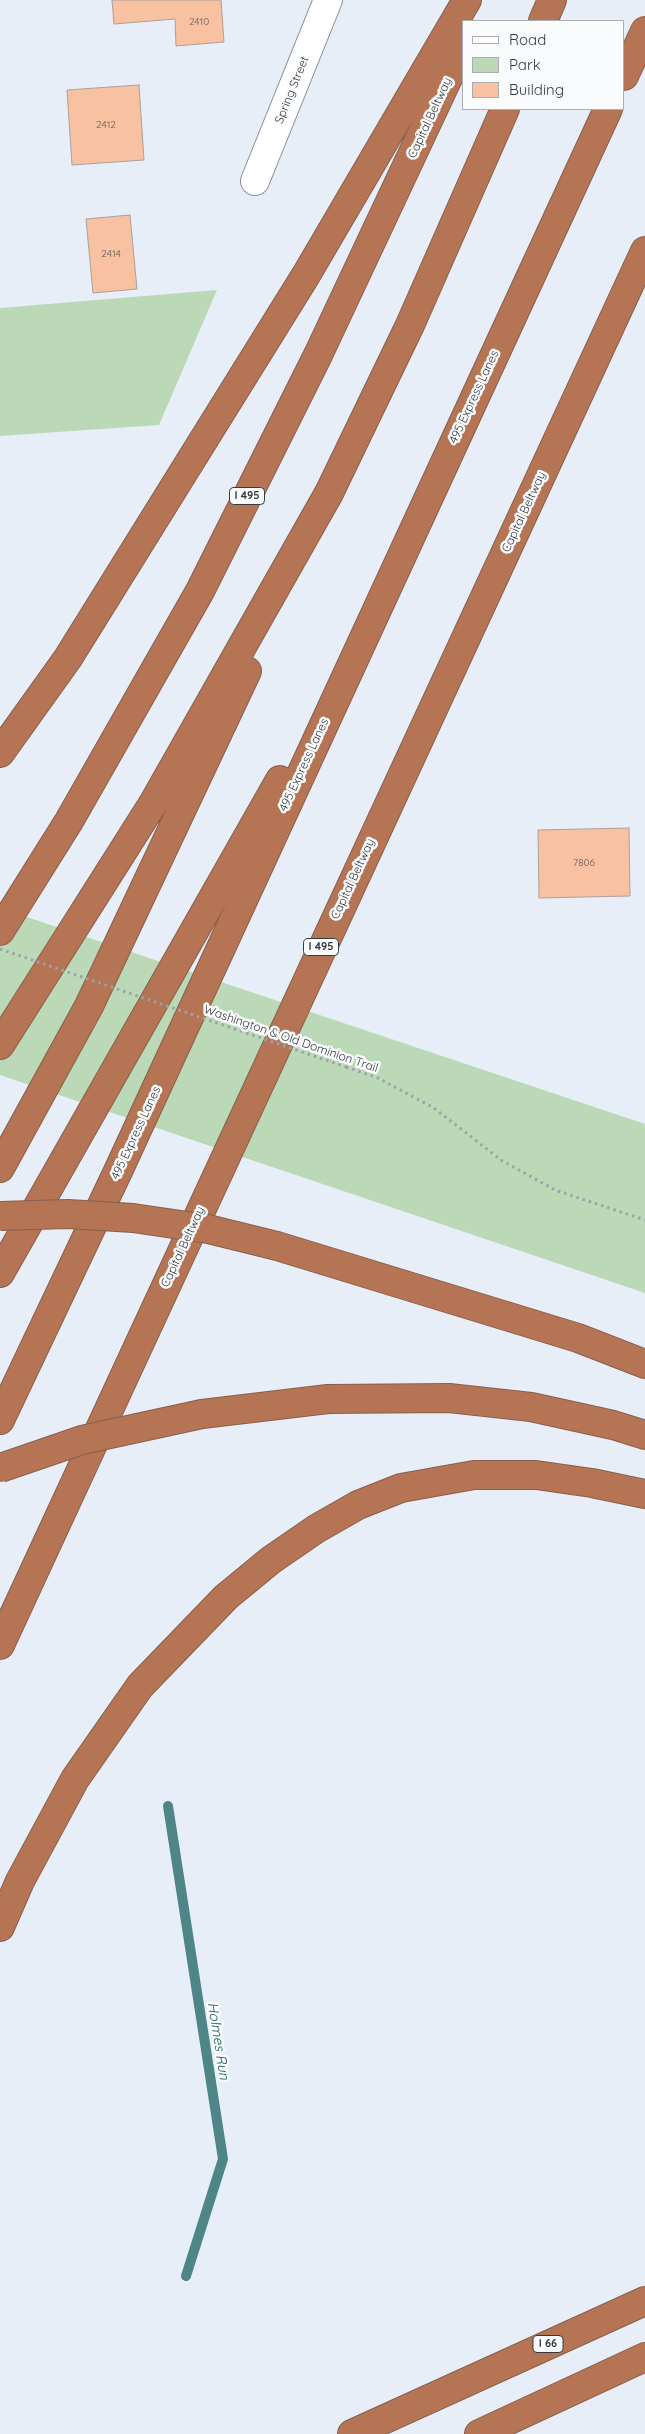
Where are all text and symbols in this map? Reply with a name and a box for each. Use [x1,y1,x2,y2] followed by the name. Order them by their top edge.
[189,16,209,28] house number: 2410
[462,20,625,110] legend
[509,30,546,49] text: Road
[272,54,312,126] street label: Spring Street
[509,55,541,74] text: Park
[405,75,455,161] street label: Capital Beltway
[509,80,564,99] text: Building
[96,119,116,131] house number: 2412
[101,248,121,260] house number: 2414
[446,348,502,446] street label: 495 Express Lanes
[499,469,549,555] street label: Capital Beltway
[230,488,264,504] road number: I 495
[276,716,332,814] street label: 495 Express Lanes
[328,836,378,922] street label: Capital Beltway
[573,857,595,869] house number: 7806
[304,939,338,956] road number: I 495
[202,1002,380,1076] street label: Washington & Old Dominion Trail
[108,1084,164,1182] street label: 495 Express Lanes
[158,1204,208,1290] street label: Capital Beltway
[204,2001,232,2081] water label: Holmes Run
[533,2336,563,2352] road number: I 66

